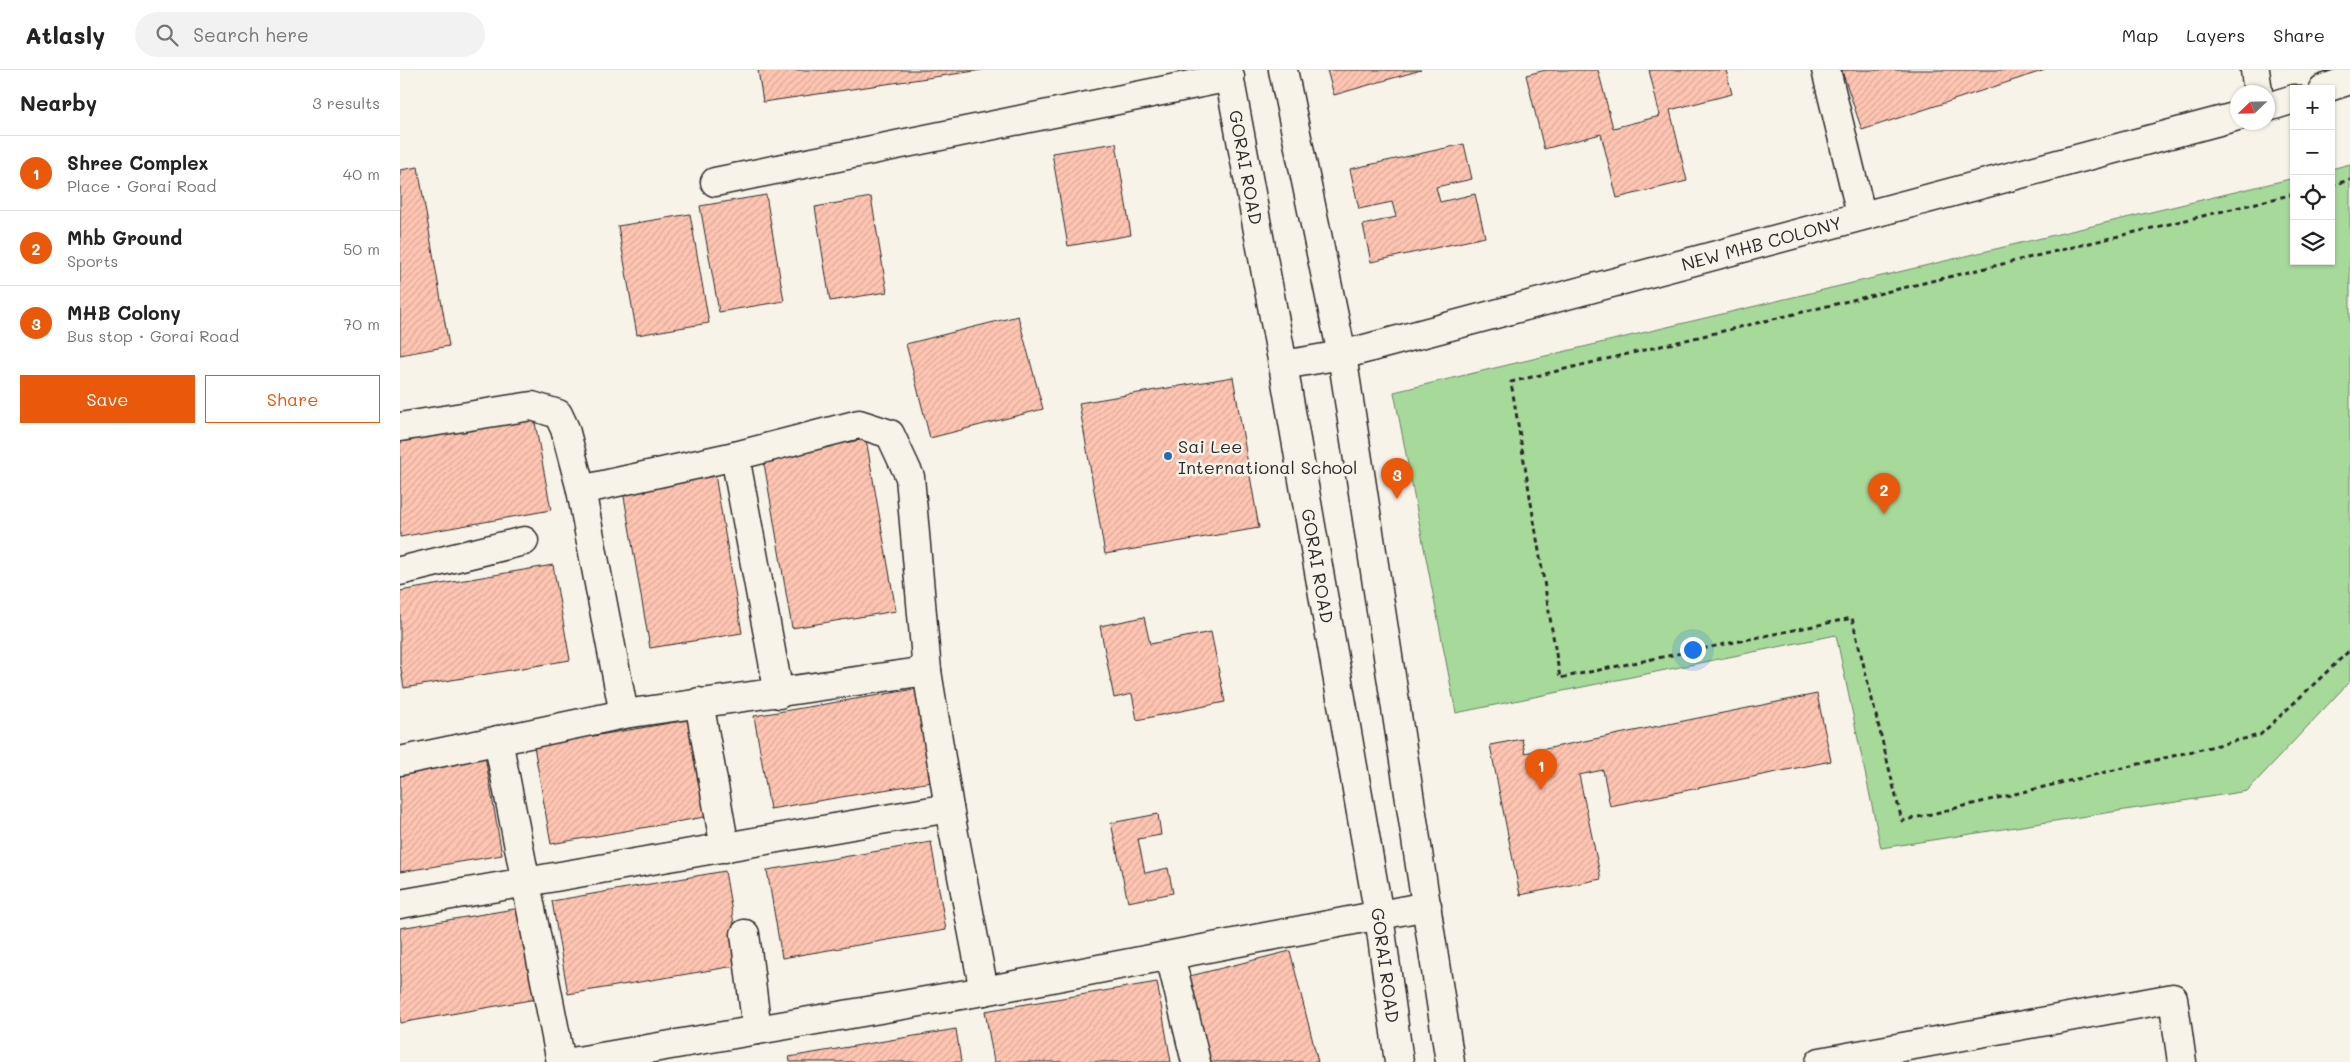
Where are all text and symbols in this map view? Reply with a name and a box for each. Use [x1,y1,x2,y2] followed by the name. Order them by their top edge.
[135,12,485,57] search box
[25,19,105,50] text: Atlasly
[153,21,181,49] icon: search
[193,22,309,47] text: Search here
[2122,23,2158,47] text: Map
[2186,23,2245,47] text: Layers
[2273,23,2325,47] text: Share
[2230,85,2275,130] north arrow
[2290,85,2335,265] map controls
[2290,85,2335,130] button: +
[20,89,97,116] text: Nearby
[312,92,380,113] text: 3 results
[1224,108,1269,227] street label: GORAI ROAD
[2290,130,2335,175] button: −
[67,150,208,175] text: Shree Complex
[32,163,40,184] text: 1
[343,163,380,184] text: 40 m
[67,175,217,196] text: Place · Gorai Road
[2290,175,2335,220] button: locate
[1679,210,1844,276] street label: NEW MHB COLONY
[2290,220,2335,265] button: layers
[67,225,182,250] text: Mhb Ground
[32,238,40,259] text: 2
[343,238,380,259] text: 50 m
[67,250,118,271] text: Sports
[67,300,181,325] text: MHB Colony
[31,313,41,334] text: 3
[343,313,380,334] text: 70 m
[67,325,239,346] text: Bus stop · Gorai Road
[20,375,195,423] button: Save
[205,375,380,423] button: Share
[1178,434,1357,479] place label: Sai Lee International School
[1162,450,1174,462] marker: Sai Lee International School
[1381,458,1413,499] pin: 3
[1868,473,1900,514] pin: 2
[1296,507,1340,625] street label: GORAI ROAD
[1680,637,1706,663] your location
[1525,749,1557,790] pin: 1
[1366,906,1405,1024] street label: GORAI ROAD

